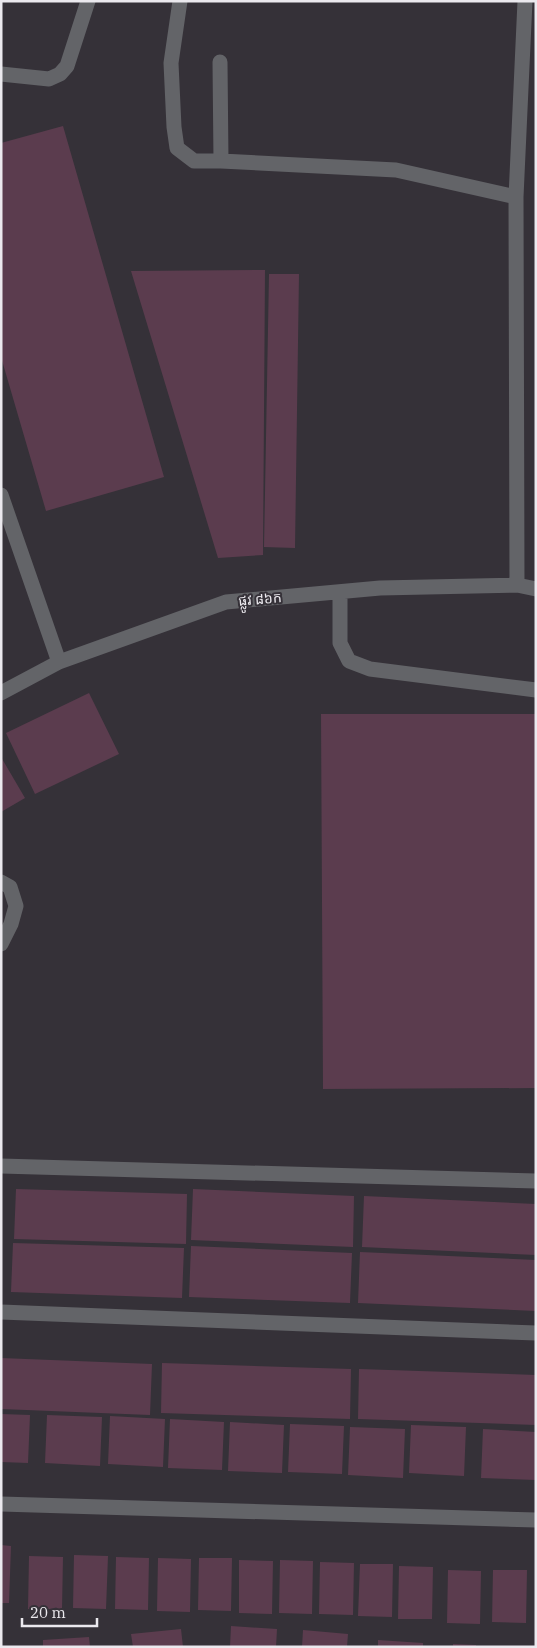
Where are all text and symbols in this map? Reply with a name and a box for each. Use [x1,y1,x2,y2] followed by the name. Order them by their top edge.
[238,588,283,613] street label: ផ្លូវ ៨៦ក
[22,1596,98,1628] scale bar
[30,1603,66,1622] text: 20 m

